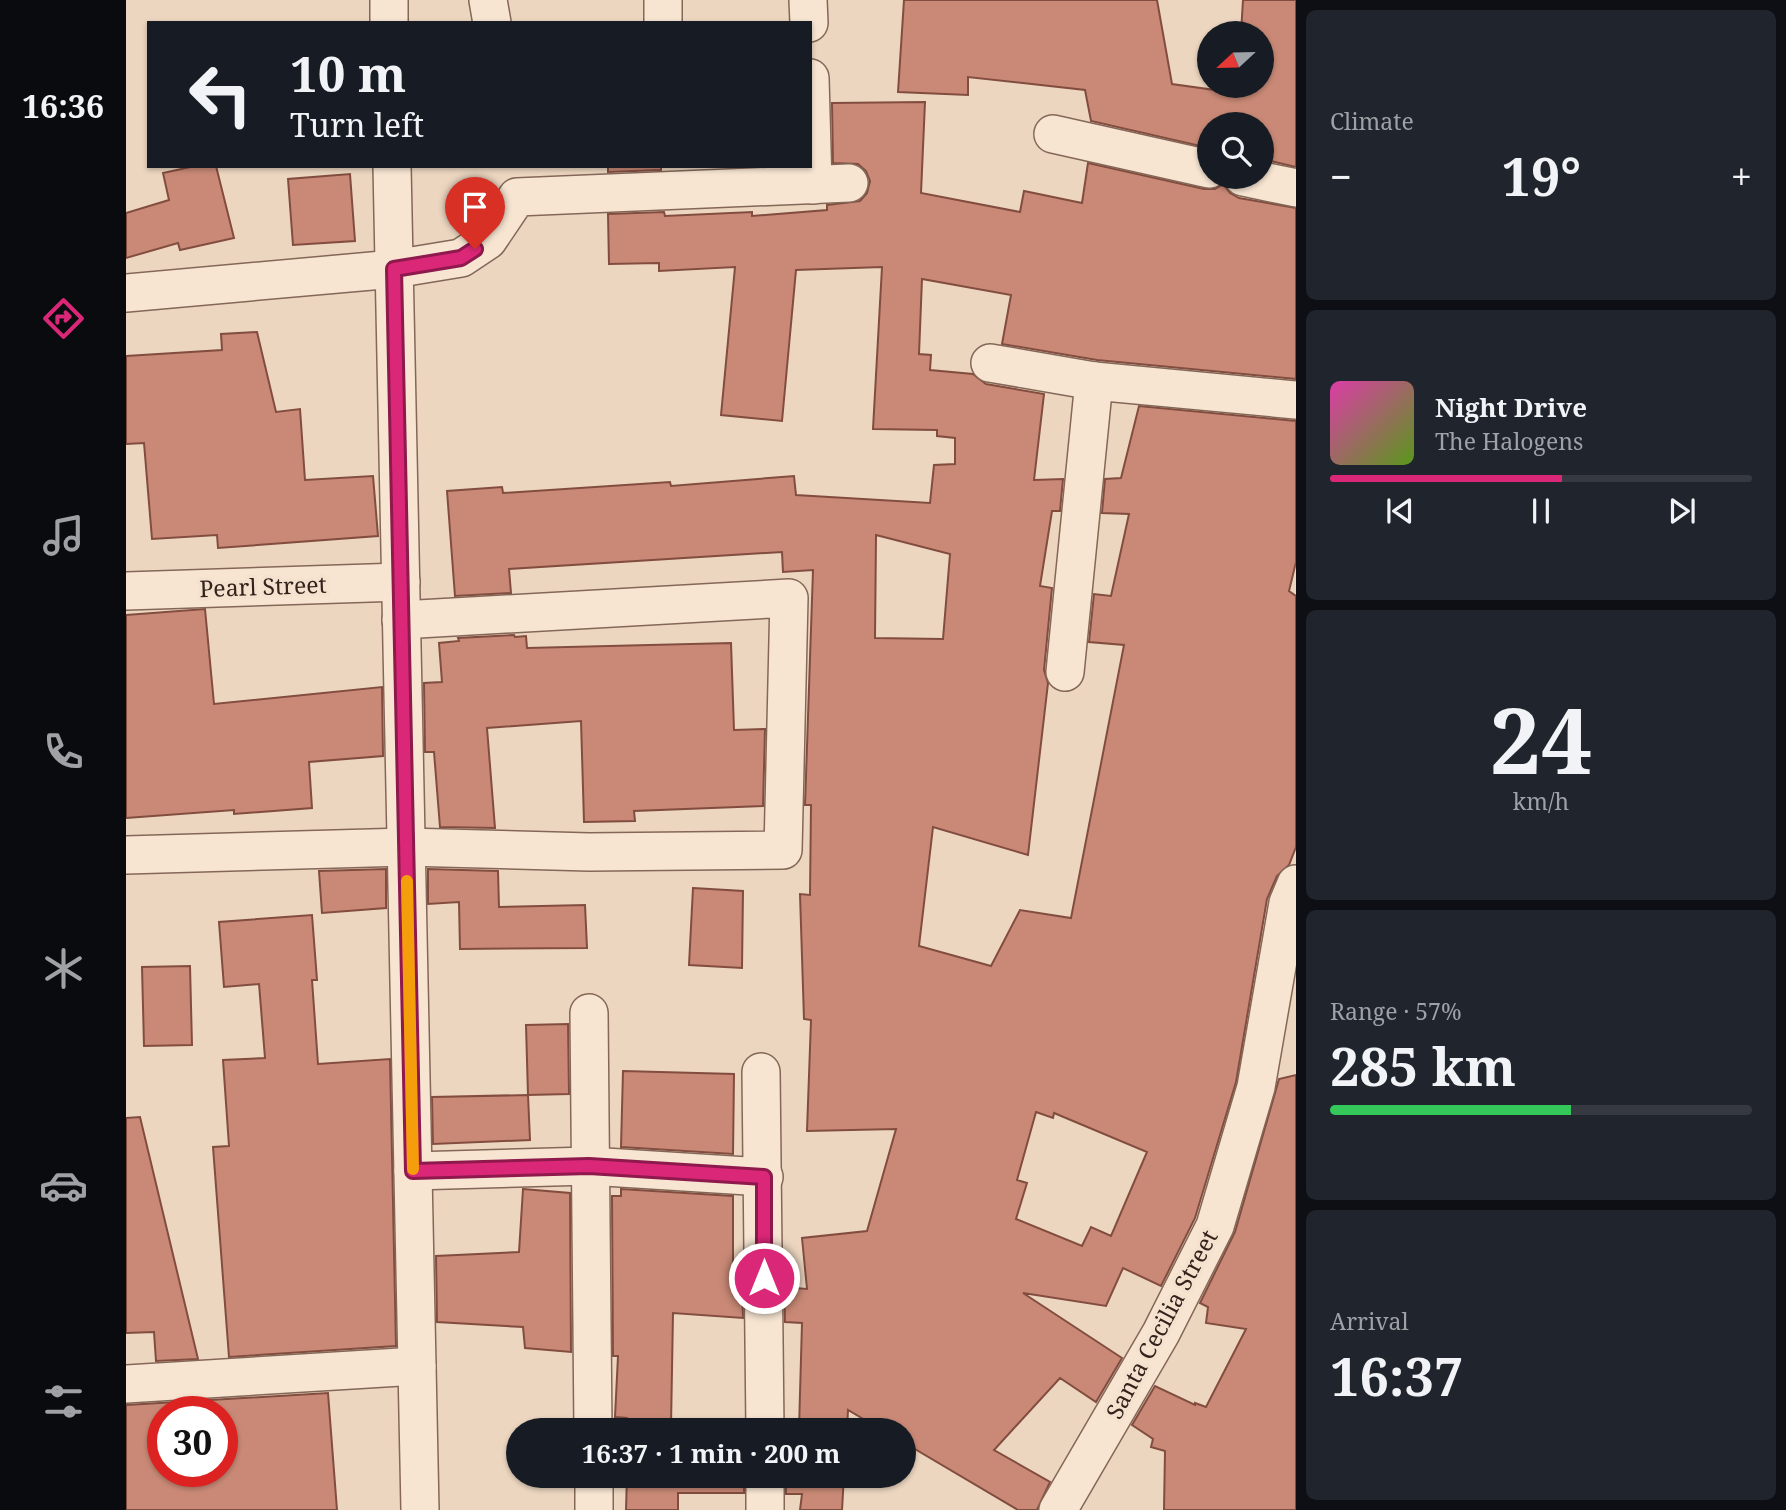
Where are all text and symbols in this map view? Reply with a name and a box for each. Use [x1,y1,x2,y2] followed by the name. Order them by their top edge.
[1197,21,1274,98] north arrow
[1197,21,1274,189] map controls
[290,40,406,106] text: 10 m
[175,49,266,140] icon: left
[22,84,104,127] text: 16:36
[290,103,424,146] text: Turn left
[1330,105,1414,137] text: Climate
[1197,112,1274,189] button: search
[1502,140,1581,211] text: 19°
[1330,150,1352,202] text: −
[1731,150,1752,202] text: +
[445,177,505,249] pin
[456,188,494,226] icon: arrive
[39,294,88,343] icon: directions
[1435,389,1587,425] text: Night Drive
[1435,425,1583,457] text: The Halogens
[1381,492,1419,530] icon: previous
[1522,492,1560,530] icon: pause
[1663,492,1701,530] icon: next
[39,511,88,560] icon: music
[199,568,327,604] street label: Pearl Street
[1490,677,1592,801] text: 24
[39,727,88,776] icon: phone
[1513,785,1569,817] text: km/h
[39,944,88,993] icon: climate
[1330,995,1462,1027] text: Range · 57%
[1330,1030,1516,1101] text: 285 km
[39,1161,88,1210] icon: car
[1098,1224,1224,1424] street label: Santa Cecilia Street
[727,1241,801,1315] position arrow
[1330,1305,1409,1337] text: Arrival
[1330,1340,1463,1411] text: 16:37
[39,1377,88,1426] icon: filters
[147,1396,238,1487] speed limit sign: 30
[581,1435,841,1471] text: 16:37 · 1 min · 200 m

